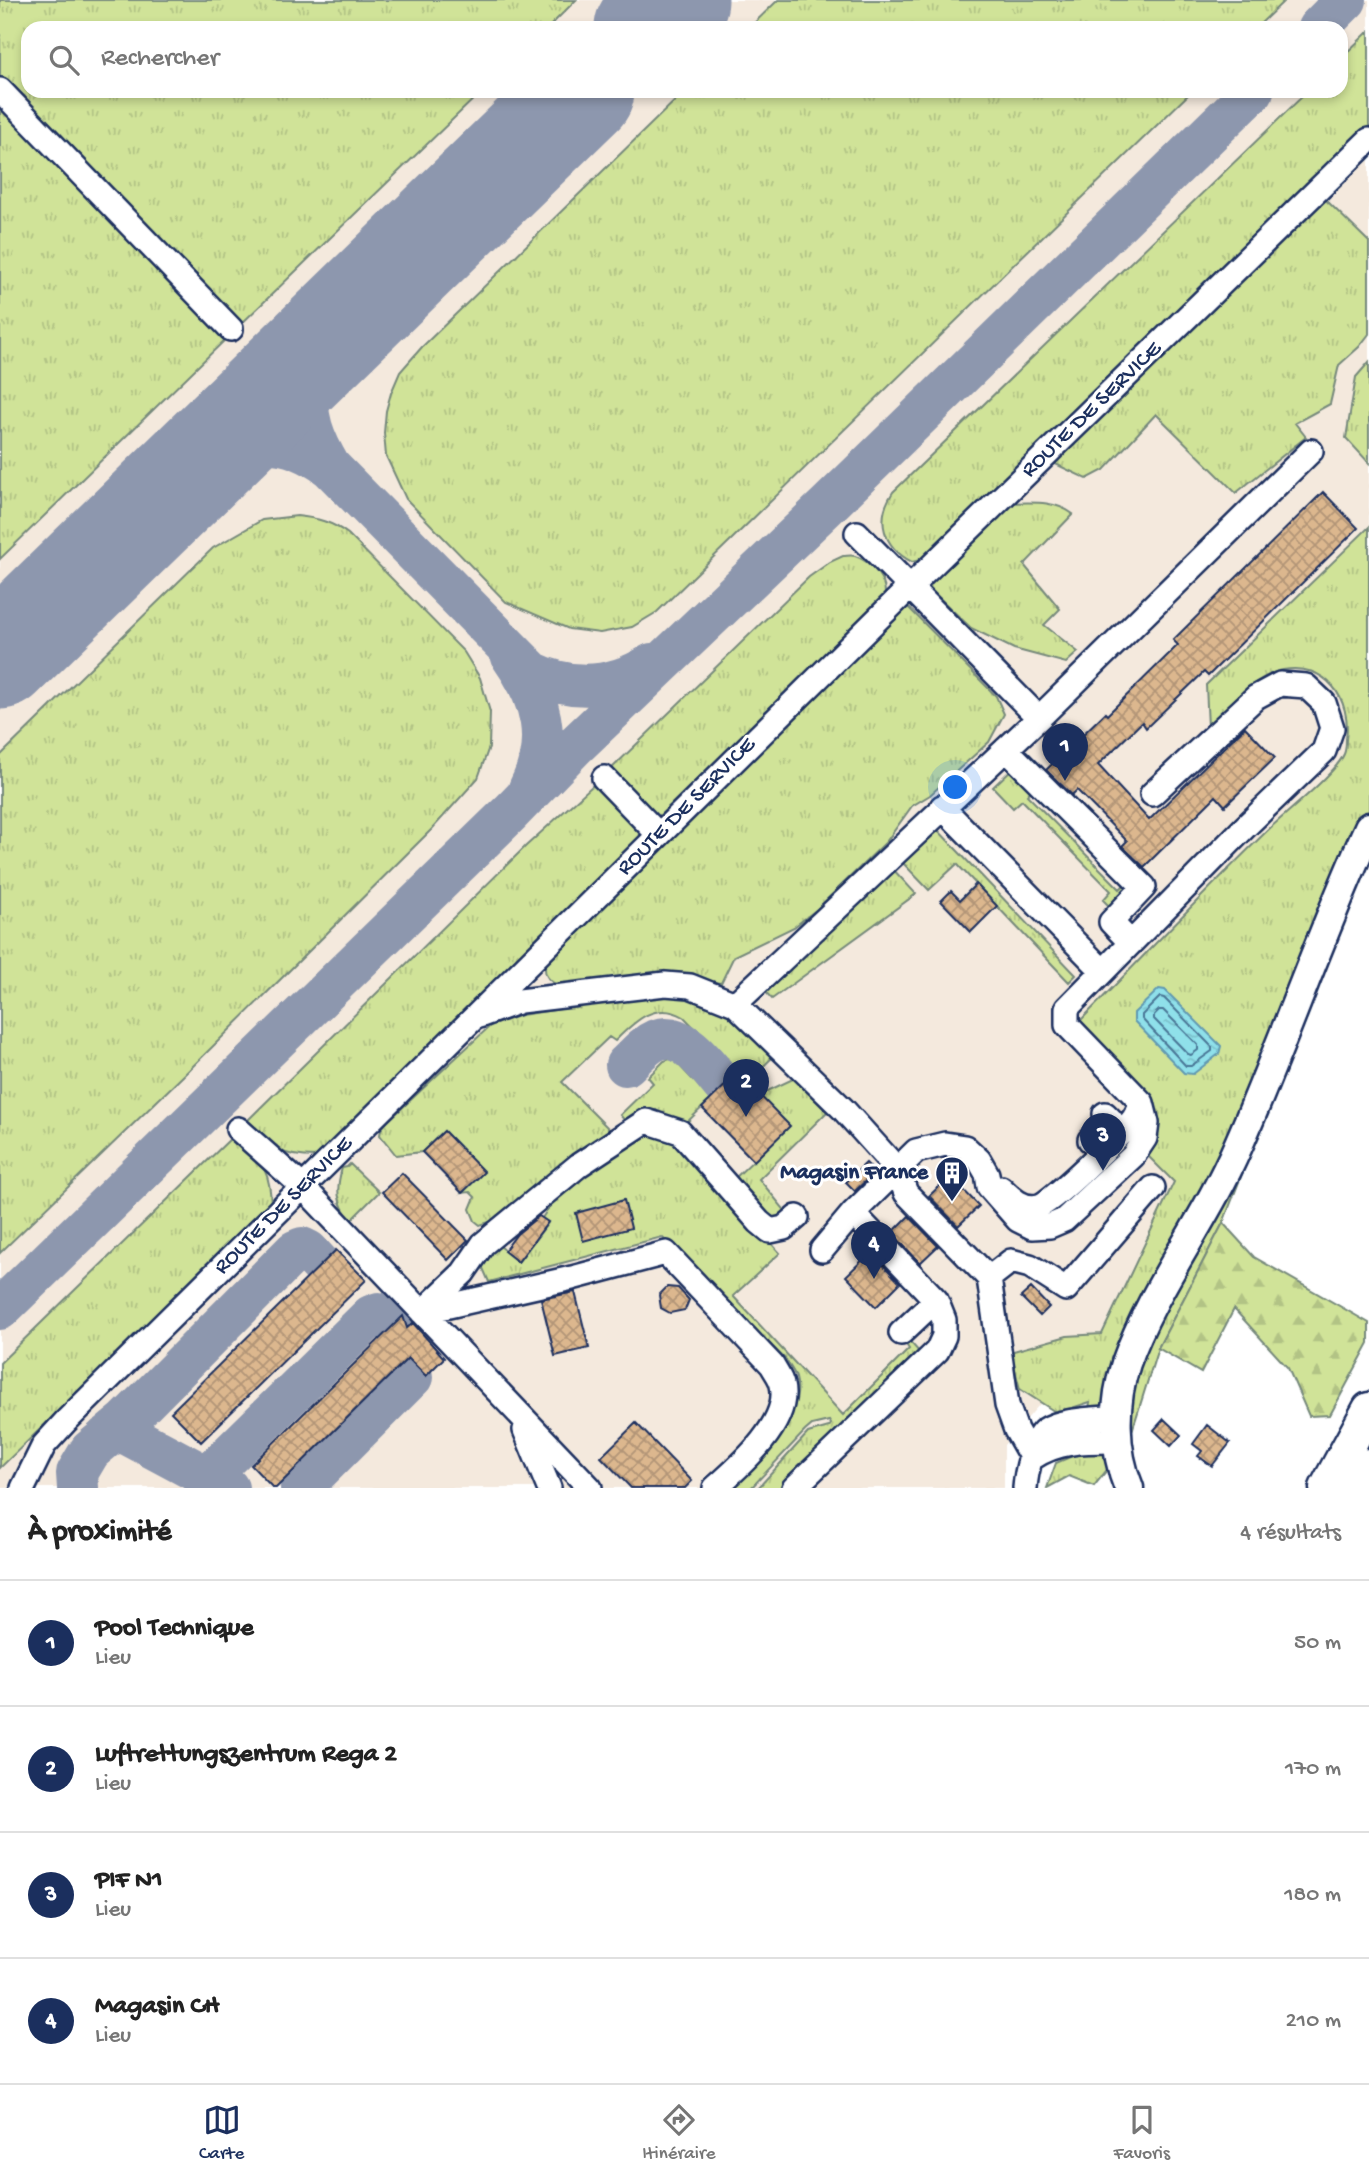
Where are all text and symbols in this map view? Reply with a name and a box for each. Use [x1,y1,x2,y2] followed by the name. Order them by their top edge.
[21,21,1348,98] search box
[45,41,83,79] icon: search
[101,44,219,75] text: Rechercher
[1016,335,1169,484] street label: ROUTE DE SERVICE
[1042,723,1088,781] pin: 1
[612,731,763,882] street label: ROUTE DE SERVICE
[938,770,972,804] your location
[723,1059,769,1117] pin: 2
[1080,1113,1126,1171] pin: 3
[209,1130,360,1281] street label: ROUTE DE SERVICE
[933,1154,971,1203] building icon: Magasin France
[780,1160,929,1187] place label: Magasin France
[851,1221,897,1279] pin: 4
[28,1516,172,1551] text: À proximité
[1240,1520,1341,1547] text: 4 résultats
[95,1614,254,1645] text: Pool Technique
[46,1630,56,1657] text: 1
[1294,1630,1341,1657] text: 50 m
[95,1645,131,1672] text: Lieu
[95,1740,397,1771] text: Luftrettungszentrum Rega 2
[45,1756,57,1783] text: 2
[1285,1756,1341,1783] text: 170 m
[95,1771,131,1798] text: Lieu
[95,1866,163,1897] text: PIF N1
[45,1882,57,1909] text: 3
[1284,1882,1341,1909] text: 180 m
[95,1897,131,1924] text: Lieu
[95,1992,219,2023] text: Magasin CH
[46,2008,56,2035] text: 4
[1286,2008,1341,2035] text: 210 m
[95,2023,131,2050] text: Lieu
[199,2101,244,2166] tab: Carte
[642,2101,715,2166] tab: Itinéraire
[1114,2101,1170,2166] tab: Favoris

